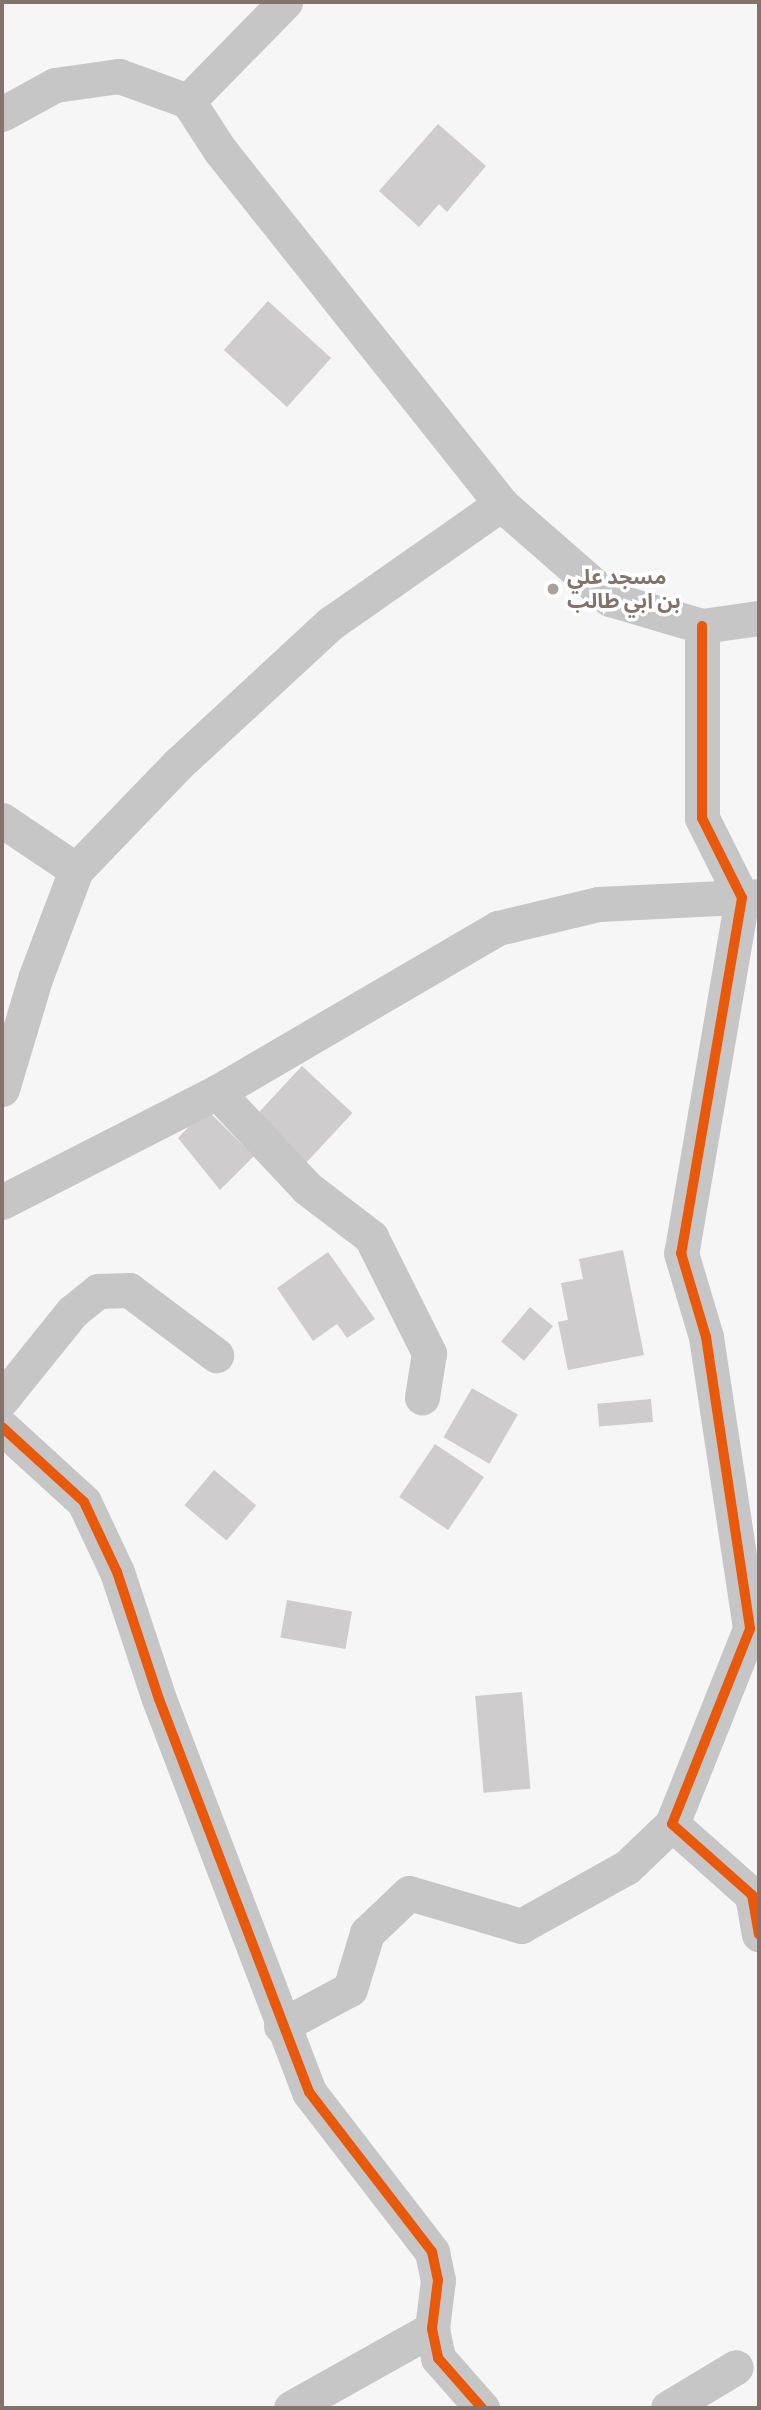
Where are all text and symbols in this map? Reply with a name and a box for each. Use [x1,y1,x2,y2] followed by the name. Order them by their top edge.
[567,564,681,614] place label: مسجد علي بن ابي طالب
[545,581,561,597] marker: مسجد علي بن ابي طالب

